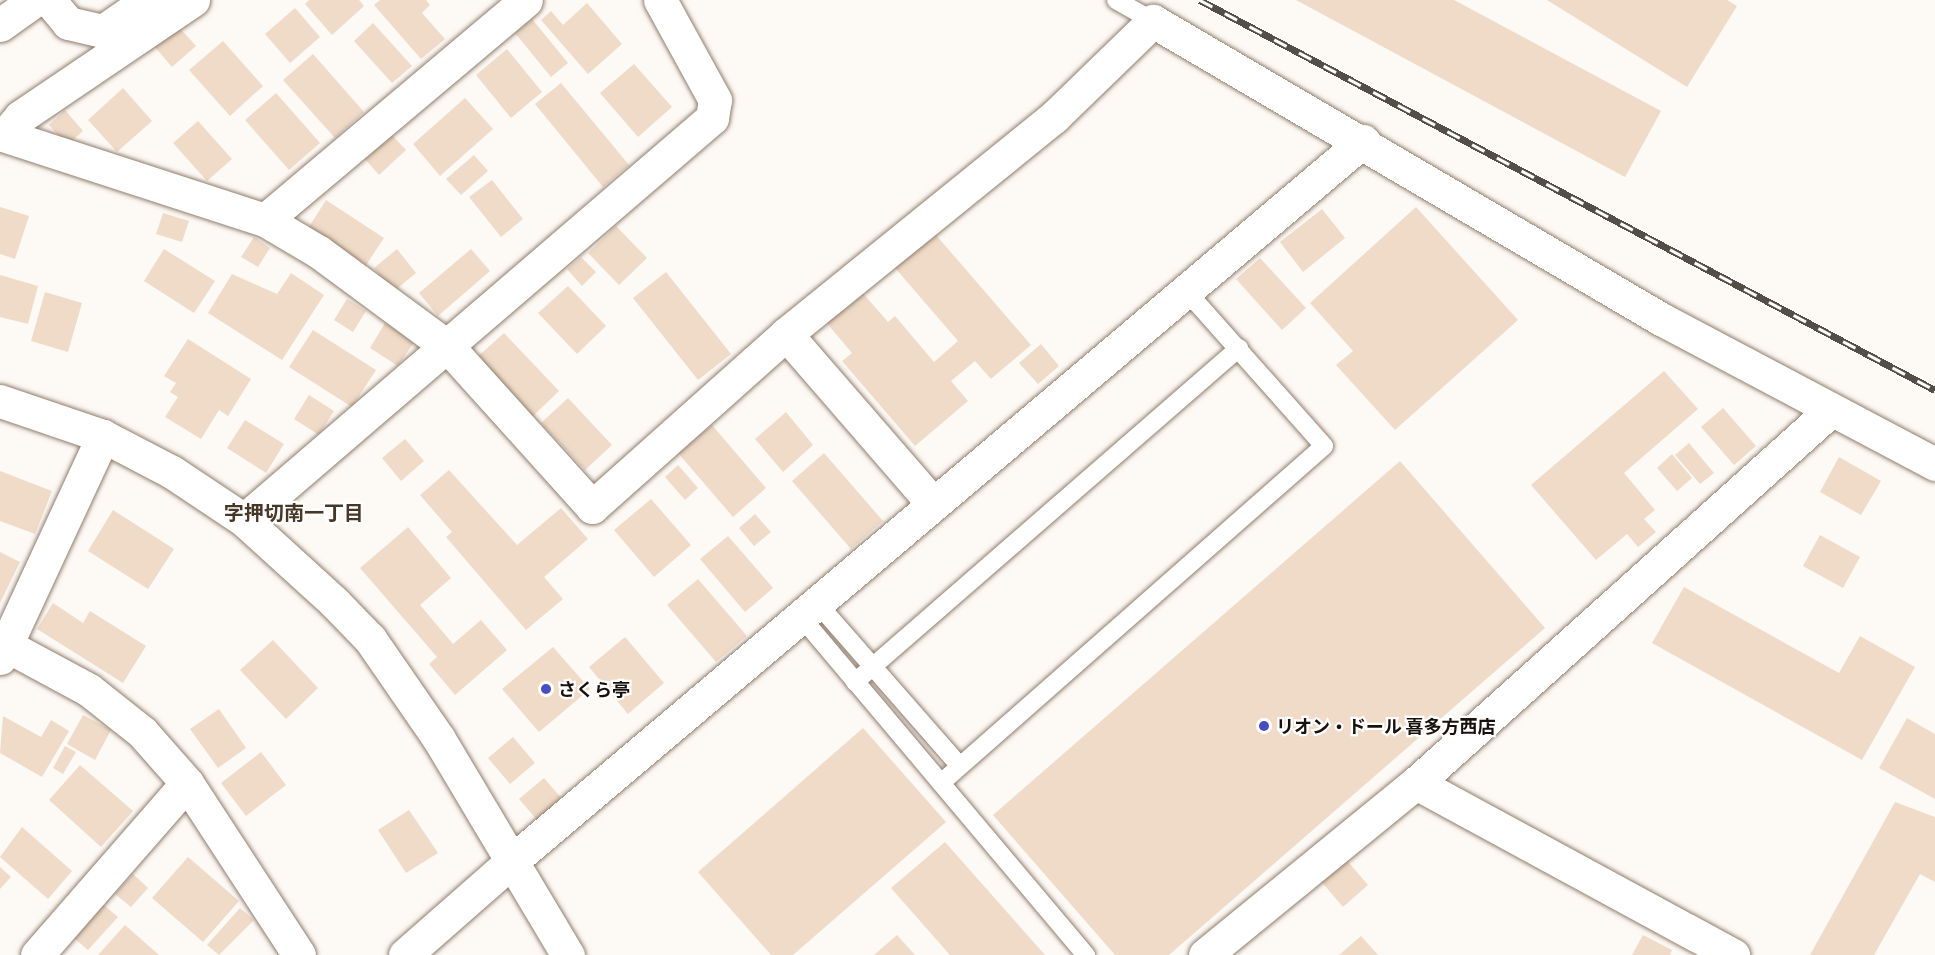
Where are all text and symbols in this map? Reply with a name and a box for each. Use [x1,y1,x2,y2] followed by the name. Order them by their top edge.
[224,499,364,523] district label: 字押切南一丁目
[558,678,630,700] place label: さくら亭
[539,682,553,696] marker: さくら亭
[1276,715,1496,737] place label: リオン・ドール 喜多方西店
[1257,719,1271,733] marker: リオン・ドール 喜多方西店

